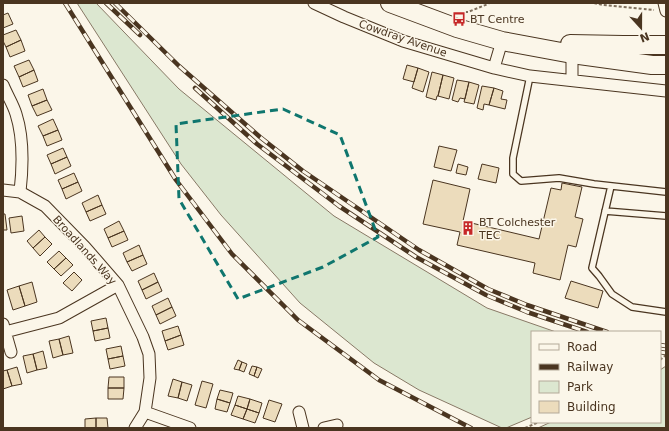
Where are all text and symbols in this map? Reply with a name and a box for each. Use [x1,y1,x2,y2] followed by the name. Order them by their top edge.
[621,8,661,48] north arrow
[451,11,467,27] bus stop icon: BT Centre
[470,13,525,26] place label: BT Centre
[357,17,449,60] street label: Cowdray Avenue
[638,29,651,45] text: N
[50,213,119,288] street label: Broadlands Way
[478,216,556,242] place label: BT Colchester TEC
[460,220,476,236] building icon: BT Colchester TEC
[531,331,661,423] legend
[567,340,597,354] text: Road
[567,360,613,374] text: Railway
[567,380,593,394] text: Park
[567,400,616,414] text: Building

